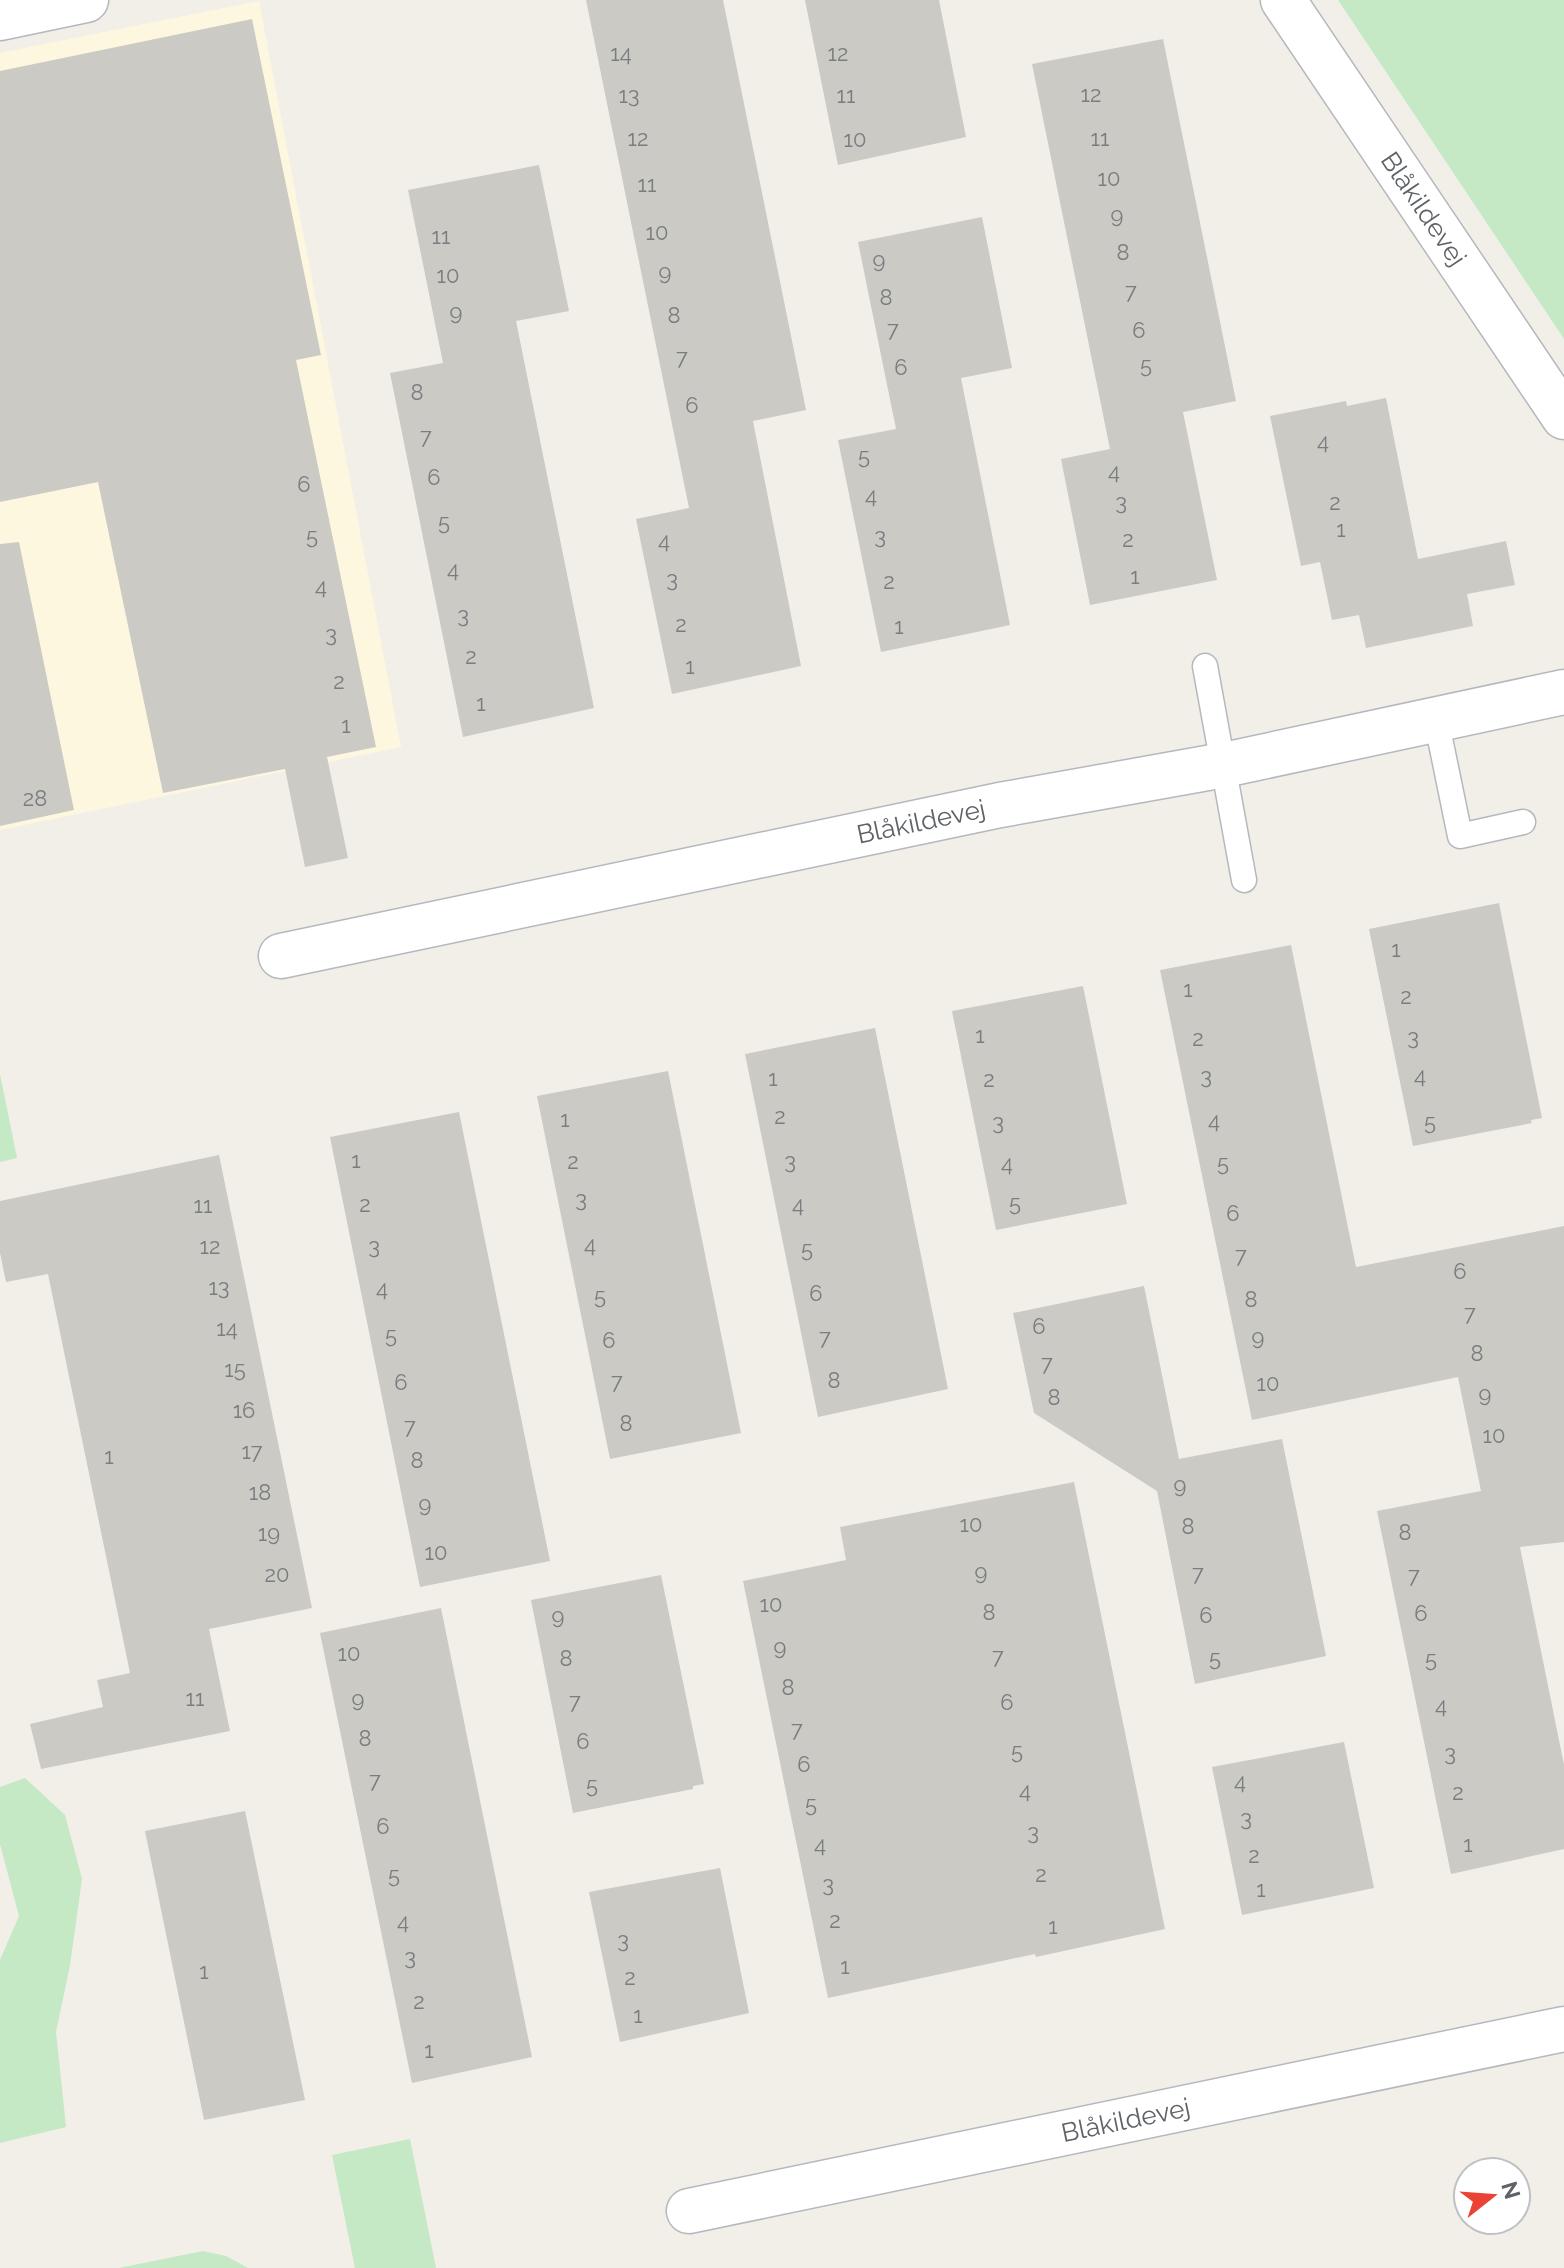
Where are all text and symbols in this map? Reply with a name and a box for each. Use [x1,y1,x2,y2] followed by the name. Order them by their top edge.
[610,40,632,66] house number: 14
[828,40,848,66] house number: 12
[1081,81,1101,107] house number: 12
[618,82,640,108] house number: 13
[837,82,855,108] house number: 11
[628,125,648,151] house number: 12
[1091,125,1109,151] house number: 11
[844,126,866,152] house number: 10
[1375,146,1473,272] street label: Blåkildevej
[1098,165,1120,191] house number: 10
[638,171,656,197] house number: 11
[1111,202,1123,228] house number: 9
[646,219,668,245] house number: 10
[432,223,450,249] house number: 11
[1116,239,1130,265] house number: 8
[873,247,885,273] house number: 9
[659,259,671,285] house number: 9
[437,262,459,288] house number: 10
[1125,278,1137,304] house number: 7
[879,284,893,310] house number: 8
[450,299,462,325] house number: 9
[667,302,681,328] house number: 8
[887,316,899,342] house number: 7
[1132,317,1146,343] house number: 6
[676,344,688,370] house number: 7
[1140,352,1152,378] house number: 5
[894,354,908,380] house number: 6
[410,379,424,405] house number: 8
[685,392,699,418] house number: 6
[420,423,432,449] house number: 7
[1317,428,1329,454] house number: 4
[858,443,870,469] house number: 5
[1108,458,1120,484] house number: 4
[427,464,441,490] house number: 6
[297,471,311,497] house number: 6
[865,482,877,508] house number: 4
[1115,489,1127,515] house number: 3
[1329,489,1341,515] house number: 2
[438,509,450,535] house number: 5
[1336,516,1346,542] house number: 1
[306,523,318,549] house number: 5
[874,523,886,549] house number: 3
[1122,526,1134,552] house number: 2
[658,527,670,553] house number: 4
[447,556,459,582] house number: 4
[1130,563,1140,589] house number: 1
[666,566,678,592] house number: 3
[883,568,895,594] house number: 2
[315,573,327,599] house number: 4
[457,602,469,628] house number: 3
[675,611,687,637] house number: 2
[894,613,904,639] house number: 1
[325,621,337,647] house number: 3
[465,643,477,669] house number: 2
[685,653,695,679] house number: 1
[333,668,345,694] house number: 2
[476,690,486,716] house number: 1
[341,712,351,738] house number: 1
[23,785,47,811] house number: 28
[854,793,988,850] street label: Blåkildevej
[1391,936,1401,962] house number: 1
[1183,976,1193,1002] house number: 1
[1400,983,1412,1009] house number: 2
[975,1022,985,1048] house number: 1
[1407,1024,1419,1050] house number: 3
[1192,1025,1204,1051] house number: 2
[1414,1062,1426,1088] house number: 4
[1200,1063,1212,1089] house number: 3
[768,1065,778,1091] house number: 1
[983,1066,995,1092] house number: 2
[774,1103,786,1129] house number: 2
[560,1106,570,1132] house number: 1
[1208,1107,1220,1133] house number: 4
[992,1109,1004,1135] house number: 3
[1424,1109,1436,1135] house number: 5
[351,1147,361,1173] house number: 1
[567,1148,579,1174] house number: 2
[784,1148,796,1174] house number: 3
[1001,1150,1013,1176] house number: 4
[1217,1150,1229,1176] house number: 5
[575,1186,587,1212] house number: 3
[1009,1190,1021,1216] house number: 5
[359,1191,371,1217] house number: 2
[792,1191,804,1217] house number: 4
[194,1192,212,1218] house number: 11
[1226,1200,1240,1226] house number: 6
[584,1231,596,1257] house number: 4
[200,1233,220,1259] house number: 12
[368,1233,380,1259] house number: 3
[801,1236,813,1262] house number: 5
[1235,1242,1247,1268] house number: 7
[1453,1258,1467,1284] house number: 6
[208,1274,230,1300] house number: 13
[376,1275,388,1301] house number: 4
[809,1280,823,1306] house number: 6
[594,1283,606,1309] house number: 5
[1244,1286,1258,1312] house number: 8
[1464,1300,1476,1326] house number: 7
[1032,1313,1046,1339] house number: 6
[216,1315,238,1341] house number: 14
[385,1322,397,1348] house number: 5
[819,1324,831,1350] house number: 7
[1252,1324,1264,1350] house number: 9
[602,1327,616,1353] house number: 6
[1470,1340,1484,1366] house number: 8
[1041,1350,1053,1376] house number: 7
[224,1356,246,1382] house number: 15
[827,1367,841,1393] house number: 8
[611,1368,623,1394] house number: 7
[394,1369,408,1395] house number: 6
[1257,1370,1279,1396] house number: 10
[1479,1381,1491,1407] house number: 9
[1047,1384,1061,1410] house number: 8
[233,1397,255,1423] house number: 16
[619,1410,633,1436] house number: 8
[404,1413,416,1439] house number: 7
[1483,1422,1505,1448] house number: 10
[241,1438,263,1464] house number: 17
[104,1443,114,1469] house number: 1
[410,1447,424,1473] house number: 8
[1174,1472,1186,1498] house number: 9
[249,1479,271,1505] house number: 18
[419,1491,431,1517] house number: 9
[960,1511,982,1537] house number: 10
[1181,1513,1195,1539] house number: 8
[1398,1519,1412,1545] house number: 8
[258,1520,280,1546] house number: 19
[425,1539,447,1565] house number: 10
[975,1559,987,1585] house number: 9
[1192,1560,1204,1586] house number: 7
[265,1561,289,1587] house number: 20
[1408,1562,1420,1588] house number: 7
[760,1591,782,1617] house number: 10
[982,1599,996,1625] house number: 8
[1414,1600,1428,1626] house number: 6
[1199,1602,1213,1628] house number: 6
[552,1603,564,1629] house number: 9
[774,1634,786,1660] house number: 9
[338,1640,360,1666] house number: 10
[992,1643,1004,1669] house number: 7
[559,1645,573,1671] house number: 8
[1209,1645,1221,1671] house number: 5
[1425,1646,1437,1672] house number: 5
[781,1674,795,1700] house number: 8
[186,1685,204,1711] house number: 11
[352,1686,364,1712] house number: 9
[569,1688,581,1714] house number: 7
[1000,1689,1014,1715] house number: 6
[1435,1692,1447,1718] house number: 4
[791,1716,803,1742] house number: 7
[358,1725,372,1751] house number: 8
[576,1728,590,1754] house number: 6
[1011,1738,1023,1764] house number: 5
[1444,1740,1456,1766] house number: 3
[797,1751,811,1777] house number: 6
[369,1767,381,1793] house number: 7
[1234,1768,1246,1794] house number: 4
[586,1772,598,1798] house number: 5
[1019,1777,1031,1803] house number: 4
[1452,1779,1464,1805] house number: 2
[805,1791,817,1817] house number: 5
[1240,1805,1252,1831] house number: 3
[376,1813,390,1839] house number: 6
[1027,1819,1039,1845] house number: 3
[814,1831,826,1857] house number: 4
[1463,1831,1473,1857] house number: 1
[1248,1842,1260,1868] house number: 2
[1035,1861,1047,1887] house number: 2
[388,1862,400,1888] house number: 5
[822,1871,834,1897] house number: 3
[1256,1876,1266,1902] house number: 1
[829,1907,841,1933] house number: 2
[397,1908,409,1934] house number: 4
[1048,1913,1058,1939] house number: 1
[617,1927,629,1953] house number: 3
[404,1944,416,1970] house number: 3
[840,1953,850,1979] house number: 1
[199,1958,209,1984] house number: 1
[624,1964,636,1990] house number: 2
[413,1988,425,2014] house number: 2
[633,2002,643,2028] house number: 1
[424,2037,434,2063] house number: 1
[1059,2092,1193,2148] street label: Blåkildevej
[1452,2156,1532,2236] north arrow
[1496,2178,1526,2202] text: N

